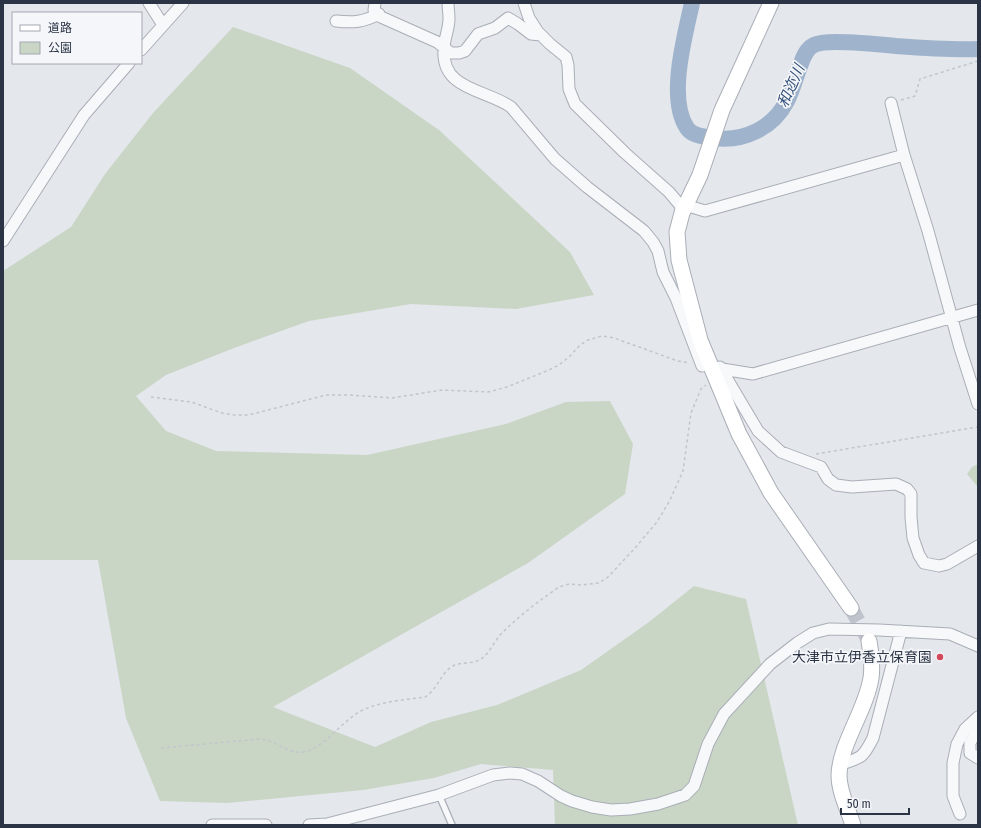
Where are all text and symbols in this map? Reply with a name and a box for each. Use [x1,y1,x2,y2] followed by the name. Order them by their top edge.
[12,12,142,64] legend
[48,21,72,35] text: 道路
[48,41,72,55] text: 公園
[774,60,809,110] water label: 和迩川
[792,649,932,666] place label: 大津市立伊香立保育園
[935,652,945,662] marker: 大津市立伊香立保育園
[841,790,909,816] scale bar
[847,797,871,811] text: 50 m

